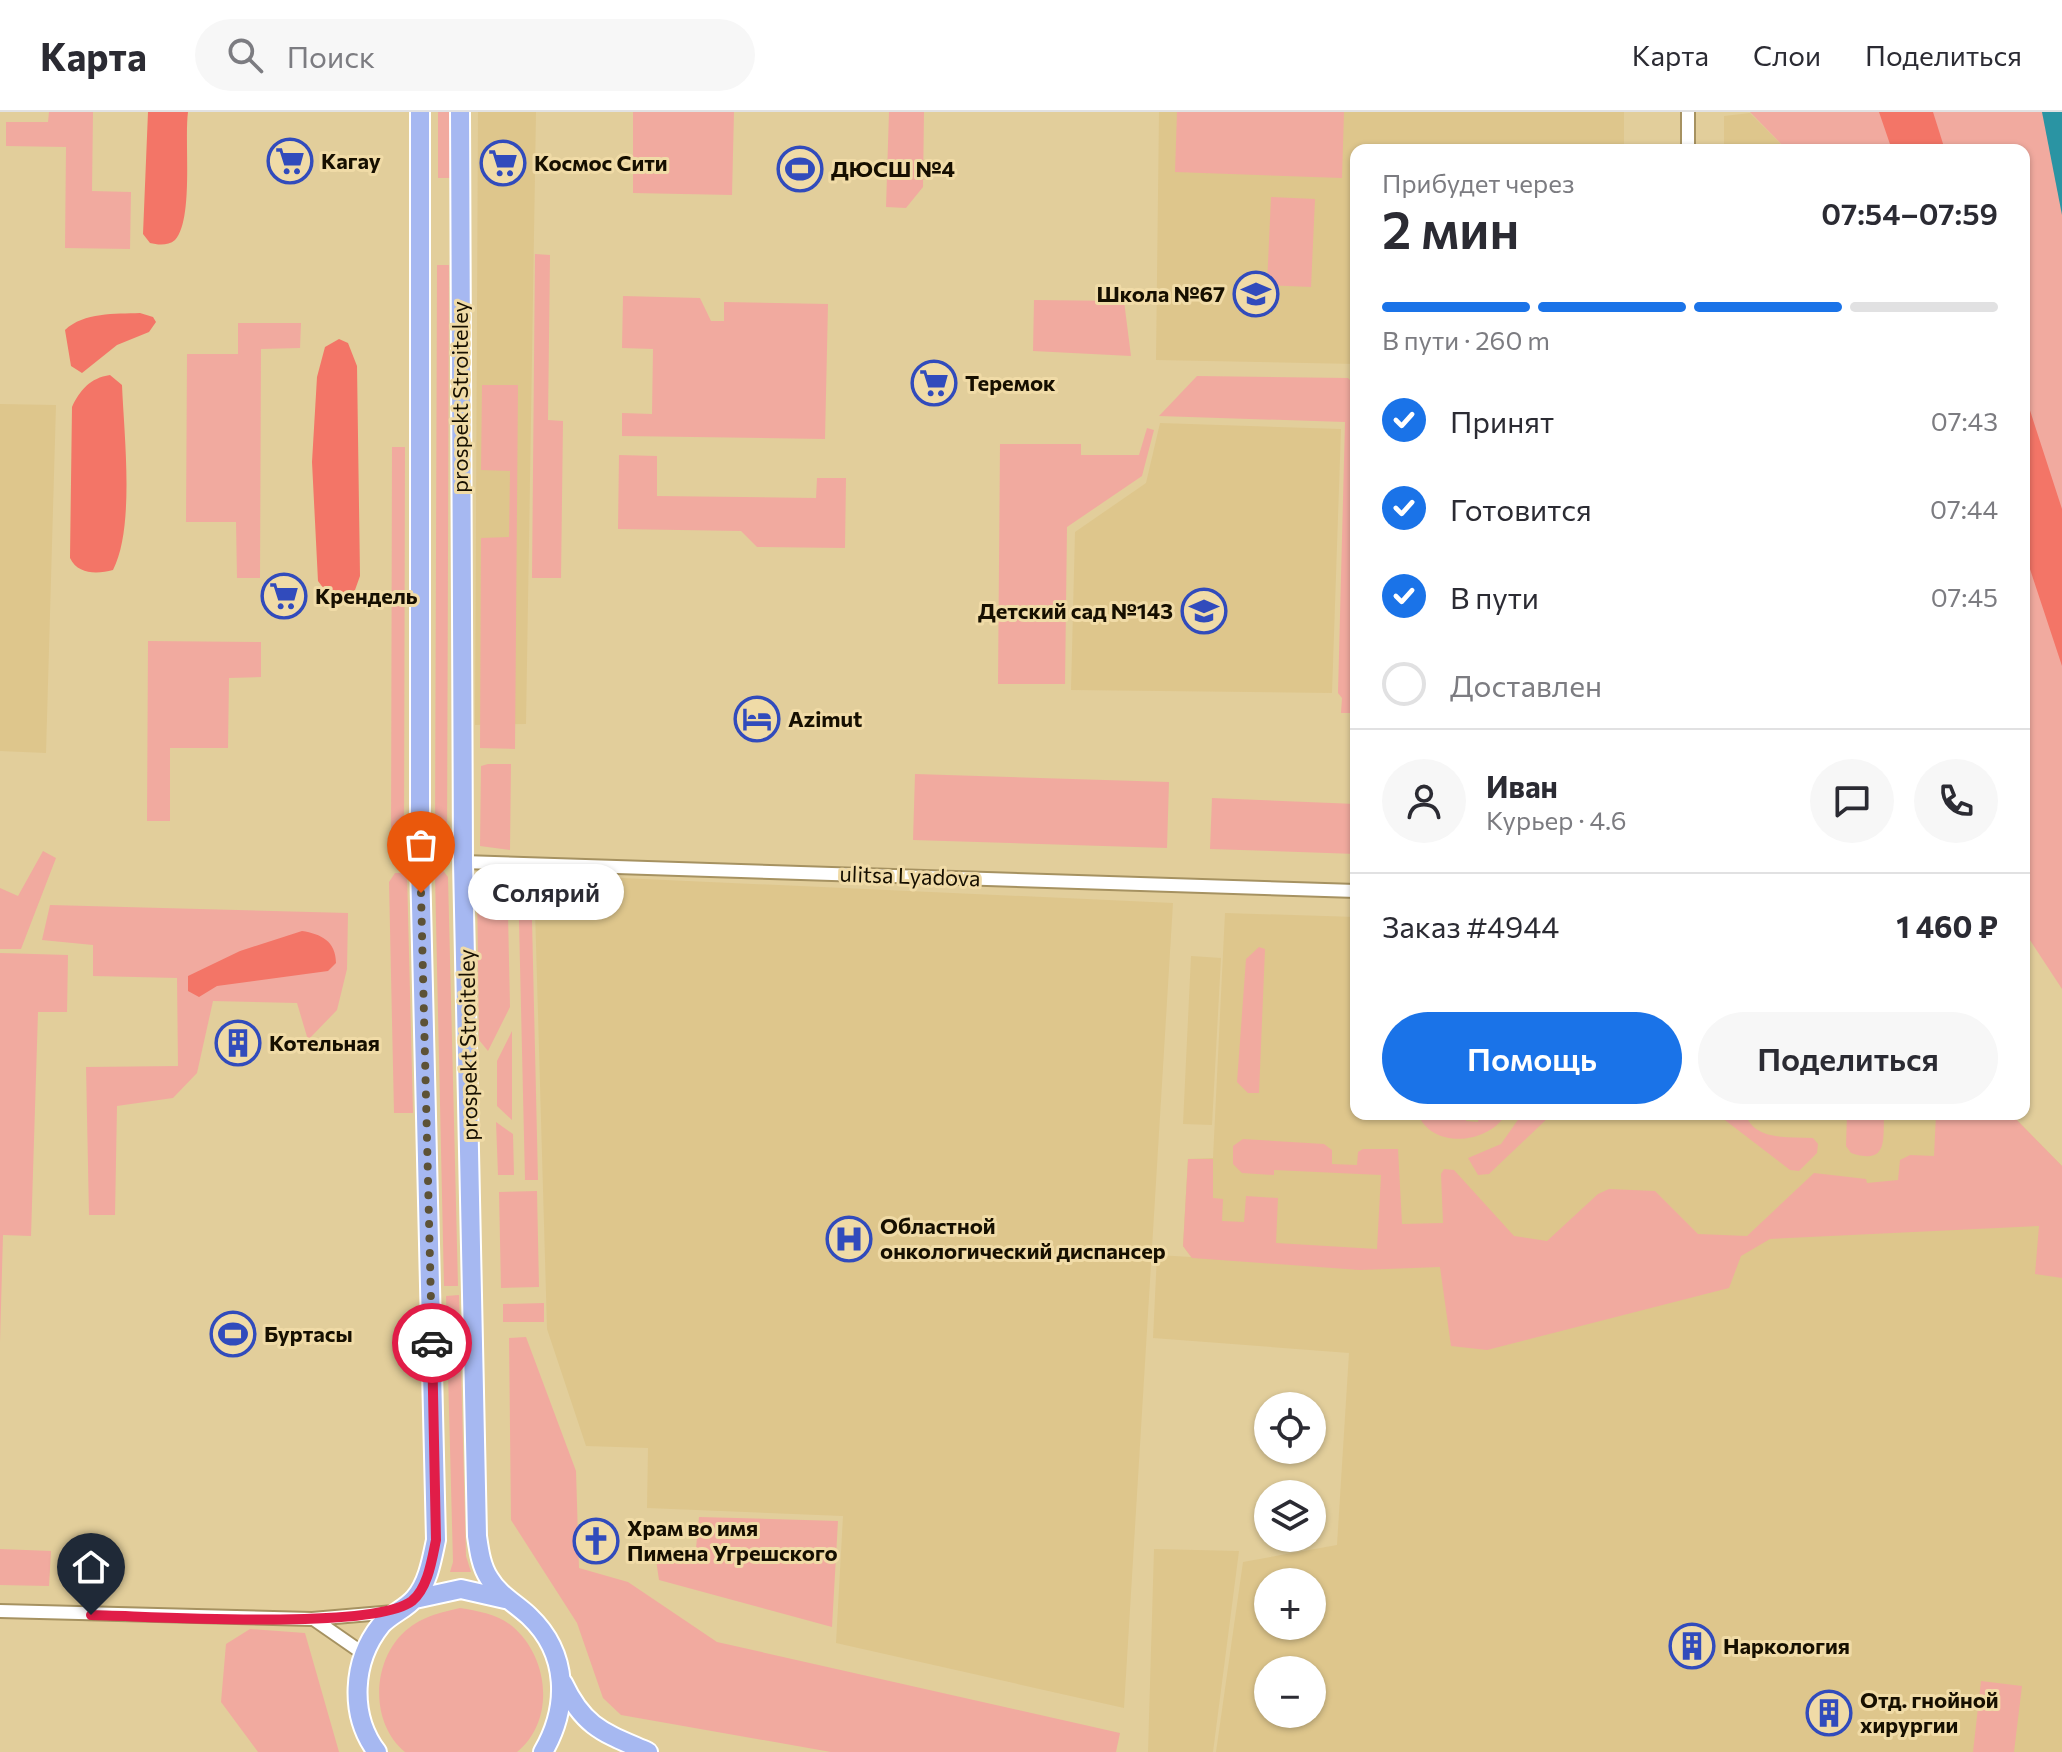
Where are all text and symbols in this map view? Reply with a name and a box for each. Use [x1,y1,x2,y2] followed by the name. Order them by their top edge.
[195,19,755,91] search box
[40,32,147,79] text: Карта
[223,33,267,77] icon: search
[287,37,375,74] text: Поиск
[1632,38,1709,72] text: Карта
[1753,38,1821,72] text: Слои
[1865,38,2022,72] text: Поделиться
[266,137,314,185] supermarket icon: Кагау
[479,139,527,187] supermarket icon: Космос Сити
[776,145,824,193] sports icon: ДЮСШ №4
[321,147,381,174] place label: Кагау
[534,149,668,176] place label: Космос Сити
[831,155,955,182] place label: ДЮСШ №4
[1382,167,1575,198] text: Прибудет через
[1821,194,1998,231] text: 07:54–07:59
[1382,196,1519,260] text: 2 мин
[1232,270,1280,318] school or university icon: Школа №67
[1096,280,1225,307] place label: Школа №67
[446,301,473,493] street label: prospekt Stroiteley
[1382,324,1550,355] text: В пути · 260 m
[910,359,958,407] supermarket icon: Теремок
[965,369,1056,396] place label: Теремок
[1382,398,1426,442] icon: check
[1450,402,1554,439] text: Принят
[1931,405,1998,436] text: 07:43
[1382,486,1426,530] icon: check
[1450,490,1592,527] text: Готовится
[1930,493,1998,524] text: 07:44
[260,572,308,620] supermarket icon: Крендель
[1382,574,1426,618] icon: check
[1450,578,1539,615] text: В пути
[1931,581,1998,612] text: 07:45
[315,582,418,609] place label: Крендель
[1180,587,1228,635] school or university icon: Детский сад №143
[978,597,1173,624] place label: Детский сад №143
[1450,666,1602,703] text: Доставлен
[733,695,781,743] hotel icon: Azimut
[788,705,862,732] place label: Azimut
[1382,759,1466,843] button: person
[1810,759,1894,843] button: chat
[1914,759,1998,843] button: phone
[1486,767,1558,804] text: Иван
[1486,804,1626,835] text: Курьер · 4.6
[387,811,455,893] pin
[399,823,443,867] icon: bag
[839,860,981,891] street label: ulitsa Lyadova
[469,865,625,921] callout: Солярий
[492,876,600,907] text: Солярий
[1382,907,1559,944] text: Заказ #4944
[1896,907,1998,944] text: 1 460 ₽
[452,949,483,1141] street label: prospekt Stroiteley
[1382,1012,1682,1104] button: Помощь
[1698,1012,1998,1104] button: Поделиться
[214,1019,262,1067] building icon: Котельная
[269,1029,380,1056] place label: Котельная
[880,1212,1166,1264] place label: Областной онкологический диспансер
[825,1215,873,1263] hospital icon: Областной онкологический диспансер
[392,1303,472,1383] courier
[209,1310,257,1358] sports icon: Буртасы
[264,1320,353,1347] place label: Буртасы
[410,1321,454,1365] icon: car
[1254,1392,1326,1728] map controls
[1254,1392,1326,1464] button: locate
[1254,1480,1326,1552] button: layers
[627,1514,838,1566] place label: Храм во имя Пимена Угрешского
[572,1517,620,1565] church icon: Храм во имя Пимена Угрешского
[57,1533,125,1615] pin
[69,1545,113,1589] icon: home
[1254,1568,1326,1640] button: +
[1668,1622,1716,1670] building icon: Наркология
[1723,1632,1850,1659] place label: Наркология
[1254,1656,1326,1728] button: −
[1860,1686,1999,1738] place label: Отд. гнойной хирургии
[1805,1689,1853,1737] building icon: Отд. гнойной хирургии

